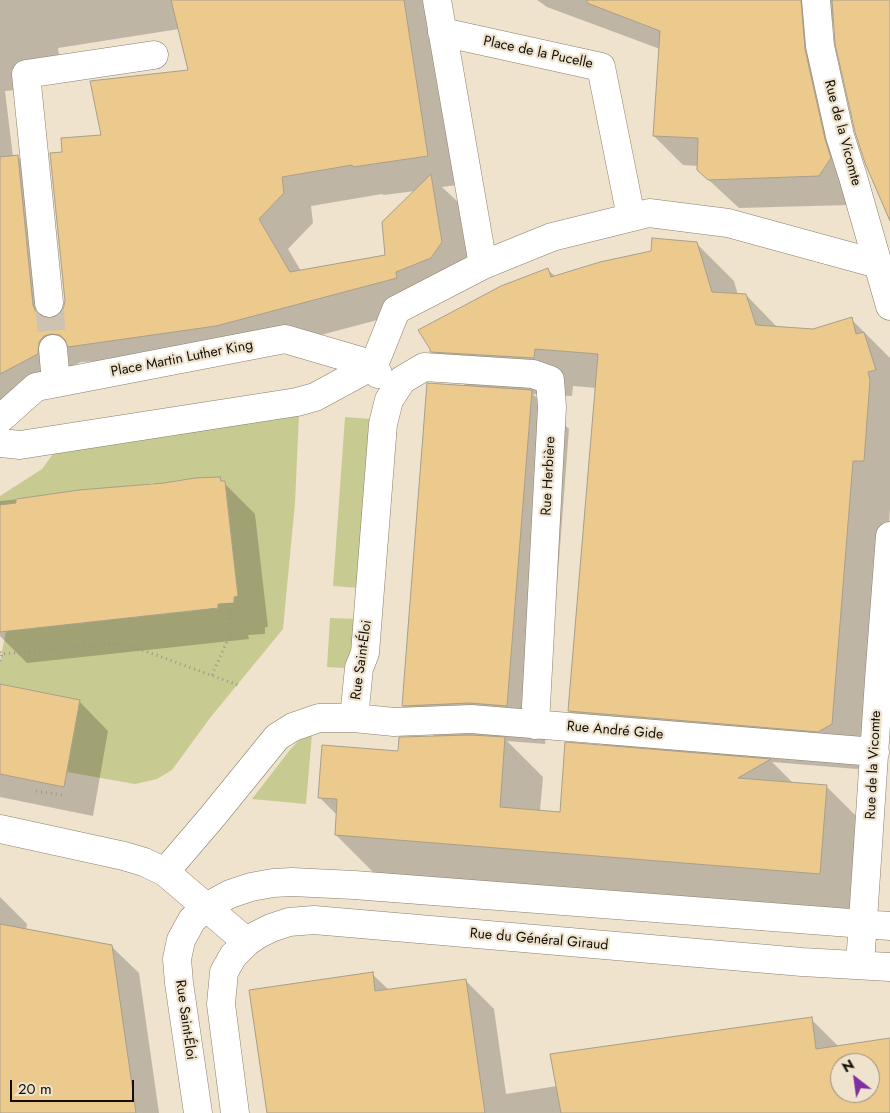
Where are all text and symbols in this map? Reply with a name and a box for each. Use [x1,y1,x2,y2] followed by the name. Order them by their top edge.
[482,33,594,73] street label: Place de la Pucelle
[820,78,864,188] street label: Rue de la Vicomte
[110,337,254,381] street label: Place Martin Luther King
[539,436,559,516] street label: Rue Herbière
[348,619,376,701] street label: Rue Saint-Éloi
[863,710,885,820] street label: Rue de la Vicomte
[566,718,664,744] street label: Rue André Gide
[469,926,609,954] street label: Rue du Général Giraud
[171,979,199,1061] street label: Rue Saint-Éloi
[830,1053,880,1103] north arrow
[838,1054,858,1077] text: N
[12,1070,136,1102] scale bar
[18,1078,52,1100] text: 20 m

